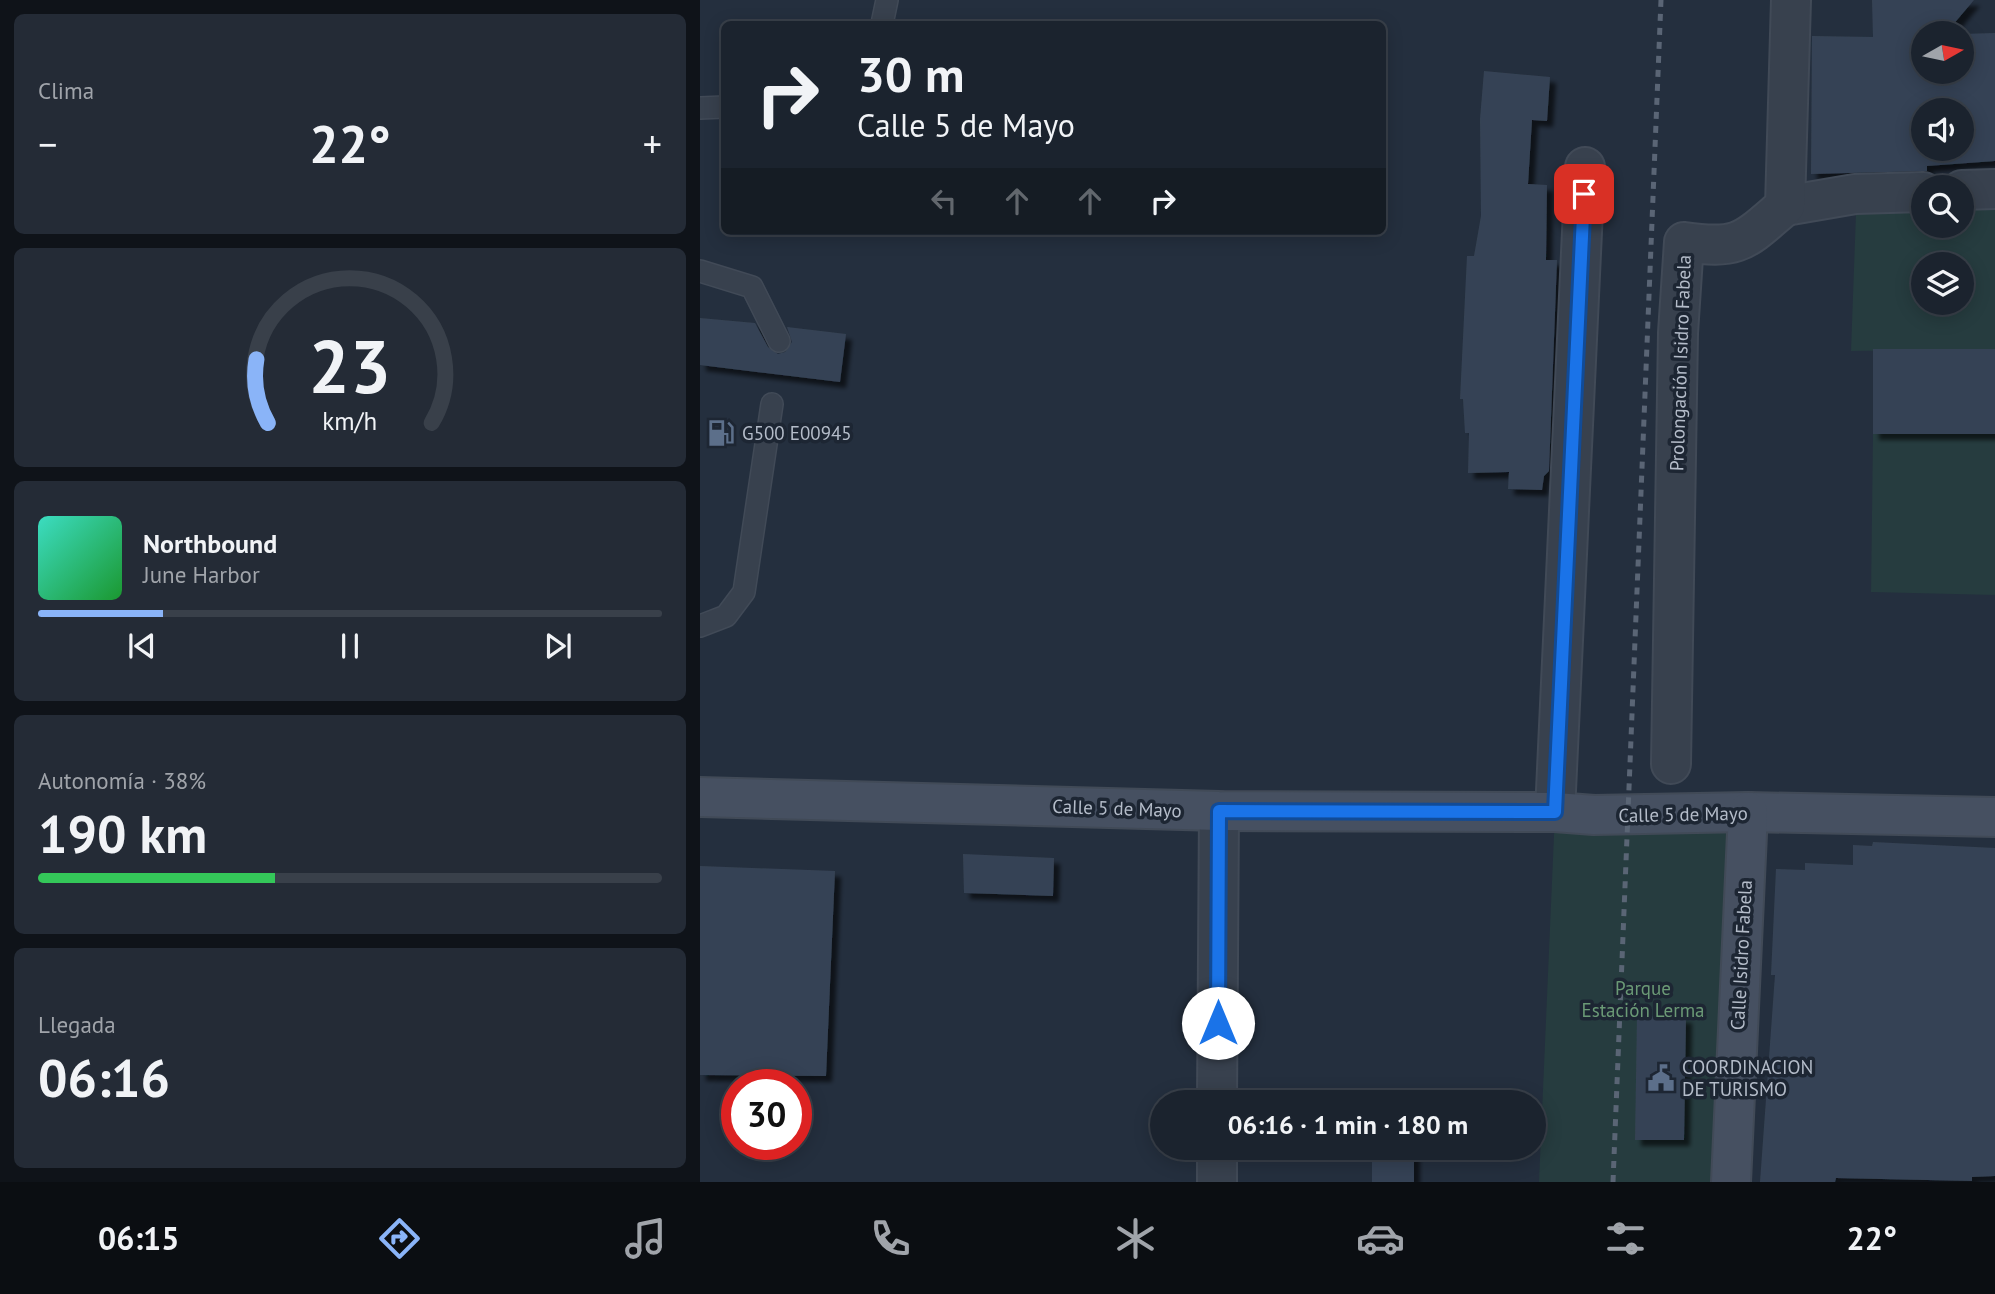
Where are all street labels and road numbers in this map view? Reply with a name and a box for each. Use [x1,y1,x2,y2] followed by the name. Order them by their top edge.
[1664,254,1696,472] street label: Prolongación Isidro Fabela
[1052,794,1182,822] street label: Calle 5 de Mayo
[1618,801,1748,827] street label: Calle 5 de Mayo
[1725,879,1757,1031] street label: Calle Isidro Fabela

